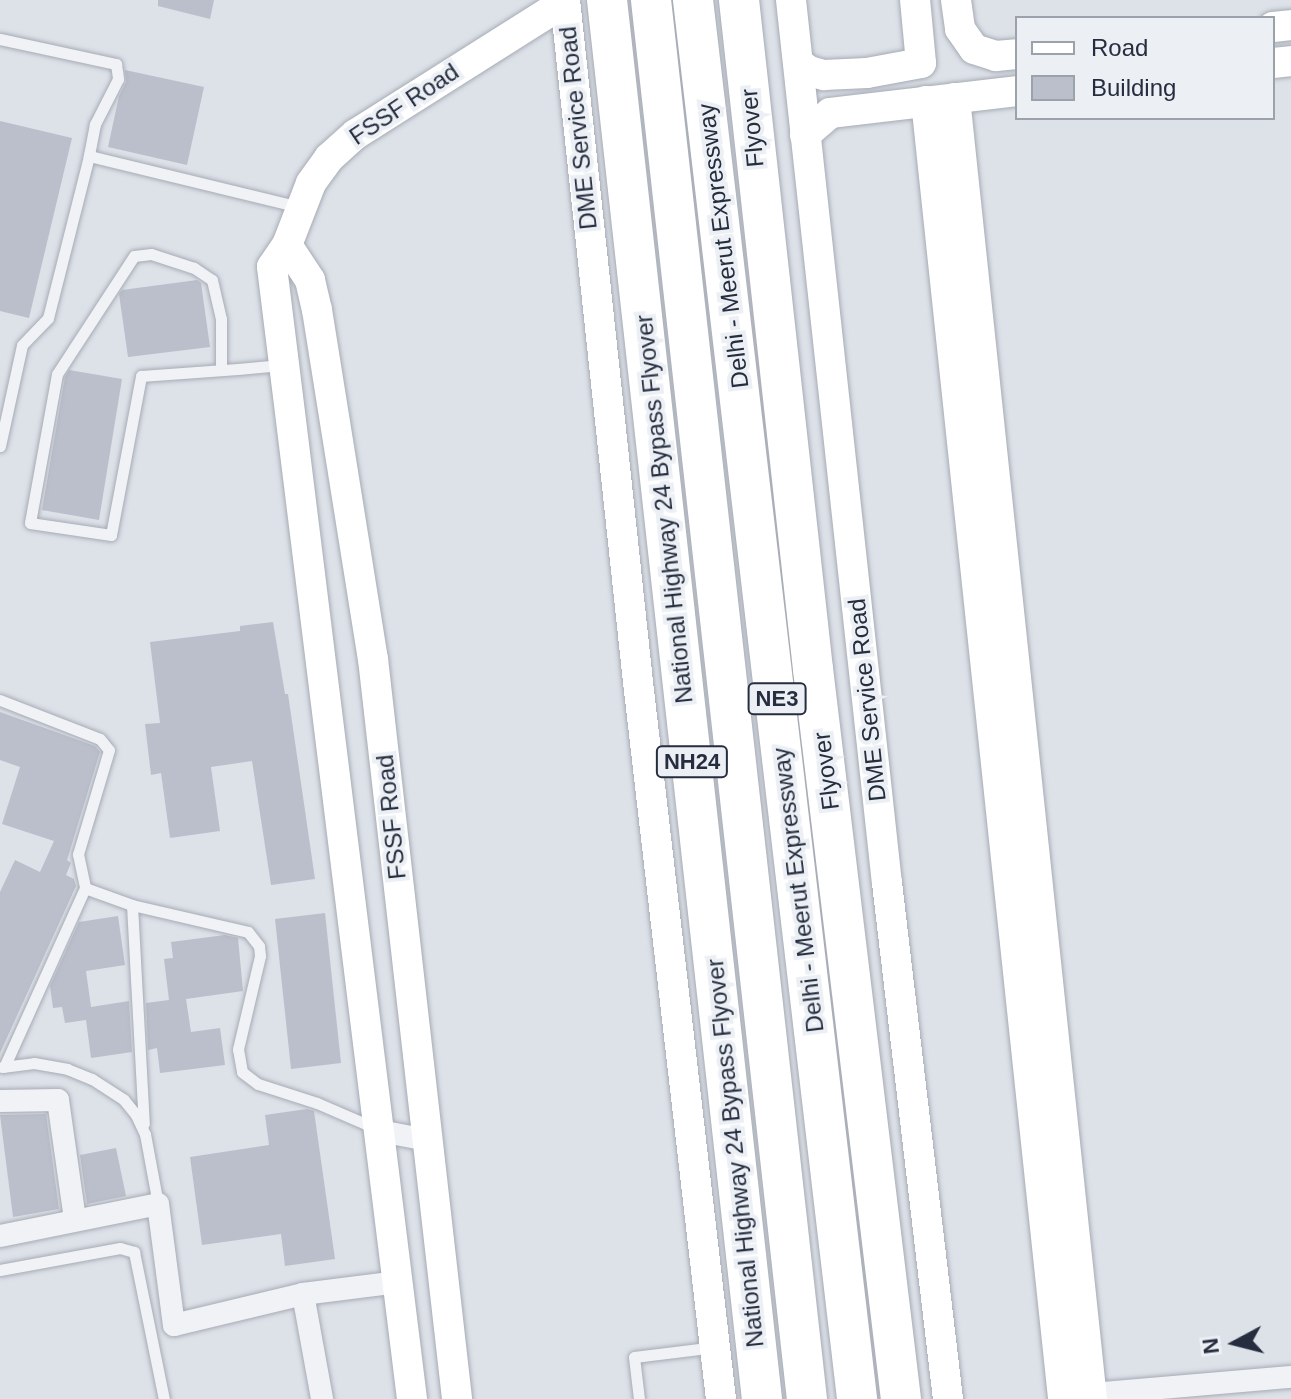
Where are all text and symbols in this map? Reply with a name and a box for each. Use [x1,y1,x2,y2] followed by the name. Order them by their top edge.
[1015,16,1275,120] legend
[553,25,603,231] street label: DME Service Road
[1091,34,1148,61] text: Road
[344,57,464,151] street label: FSSF Road
[1091,74,1176,101] text: Building
[734,88,770,168] street label: Flyover
[691,102,755,390] street label: Delhi - Meerut Expressway
[629,313,699,705] street label: National Highway 24 Bypass Flyover
[842,597,892,803] street label: DME Service Road
[747,681,807,717] road number: NE3
[807,730,845,812] street label: Flyover
[654,744,730,780] road number: NH24
[766,746,830,1034] street label: Delhi - Meerut Expressway
[370,753,412,881] street label: FSSF Road
[700,957,770,1349] street label: National Highway 24 Bypass Flyover
[1195,1303,1275,1383] north arrow
[1197,1337,1224,1355] text: N

